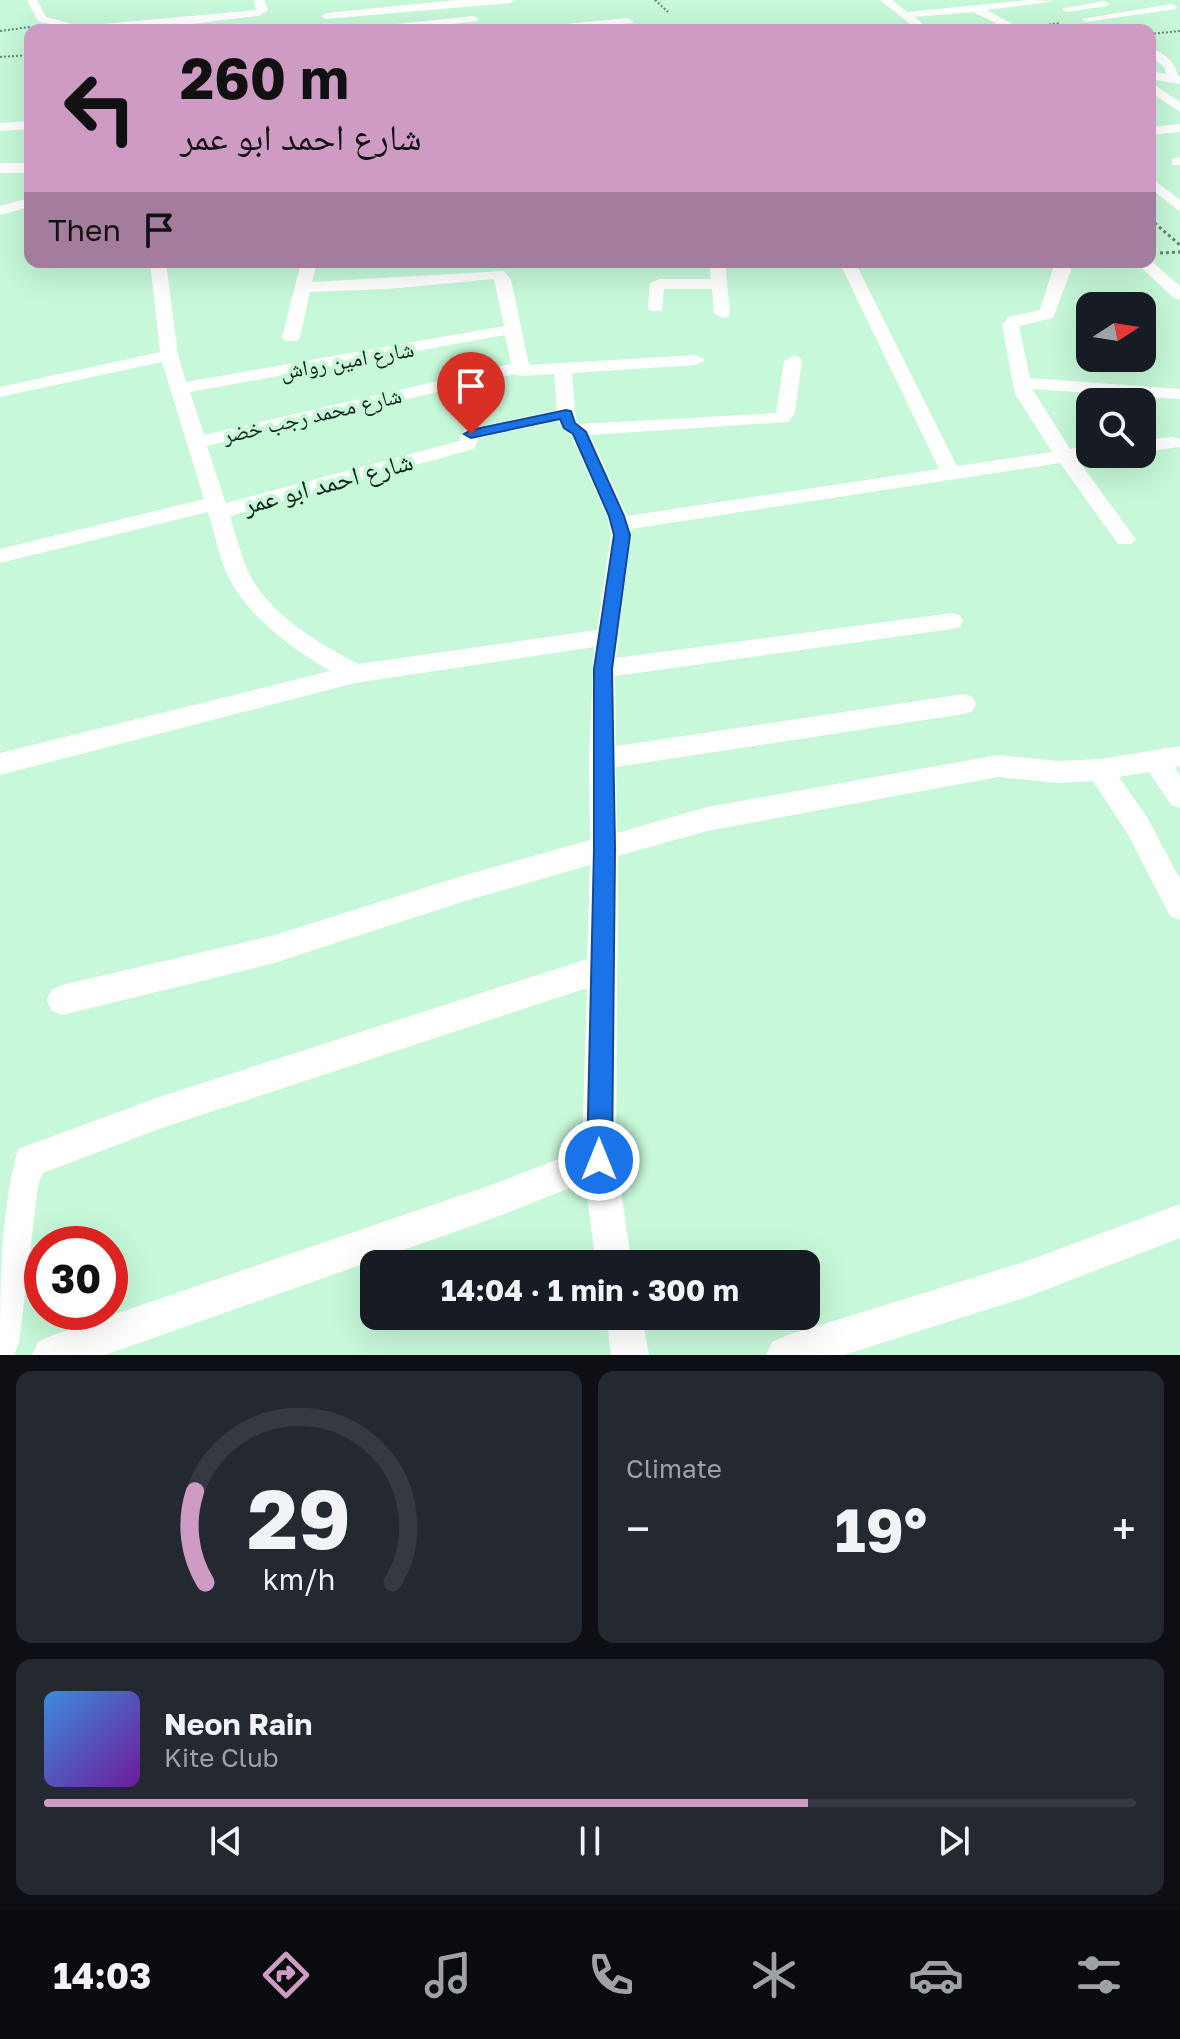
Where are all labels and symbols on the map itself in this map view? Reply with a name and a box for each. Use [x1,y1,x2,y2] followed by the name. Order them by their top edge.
[1076,292,1156,372] north arrow
[278,334,416,386] street label: شارع امين رواش
[437,352,505,434] pin
[219,381,404,449] street label: شارع محمد رجب خضر
[239,445,416,521] street label: شارع احمد ابو عمر
[557,1118,641,1202] position arrow
[24,1226,128,1330] speed limit sign: 30

